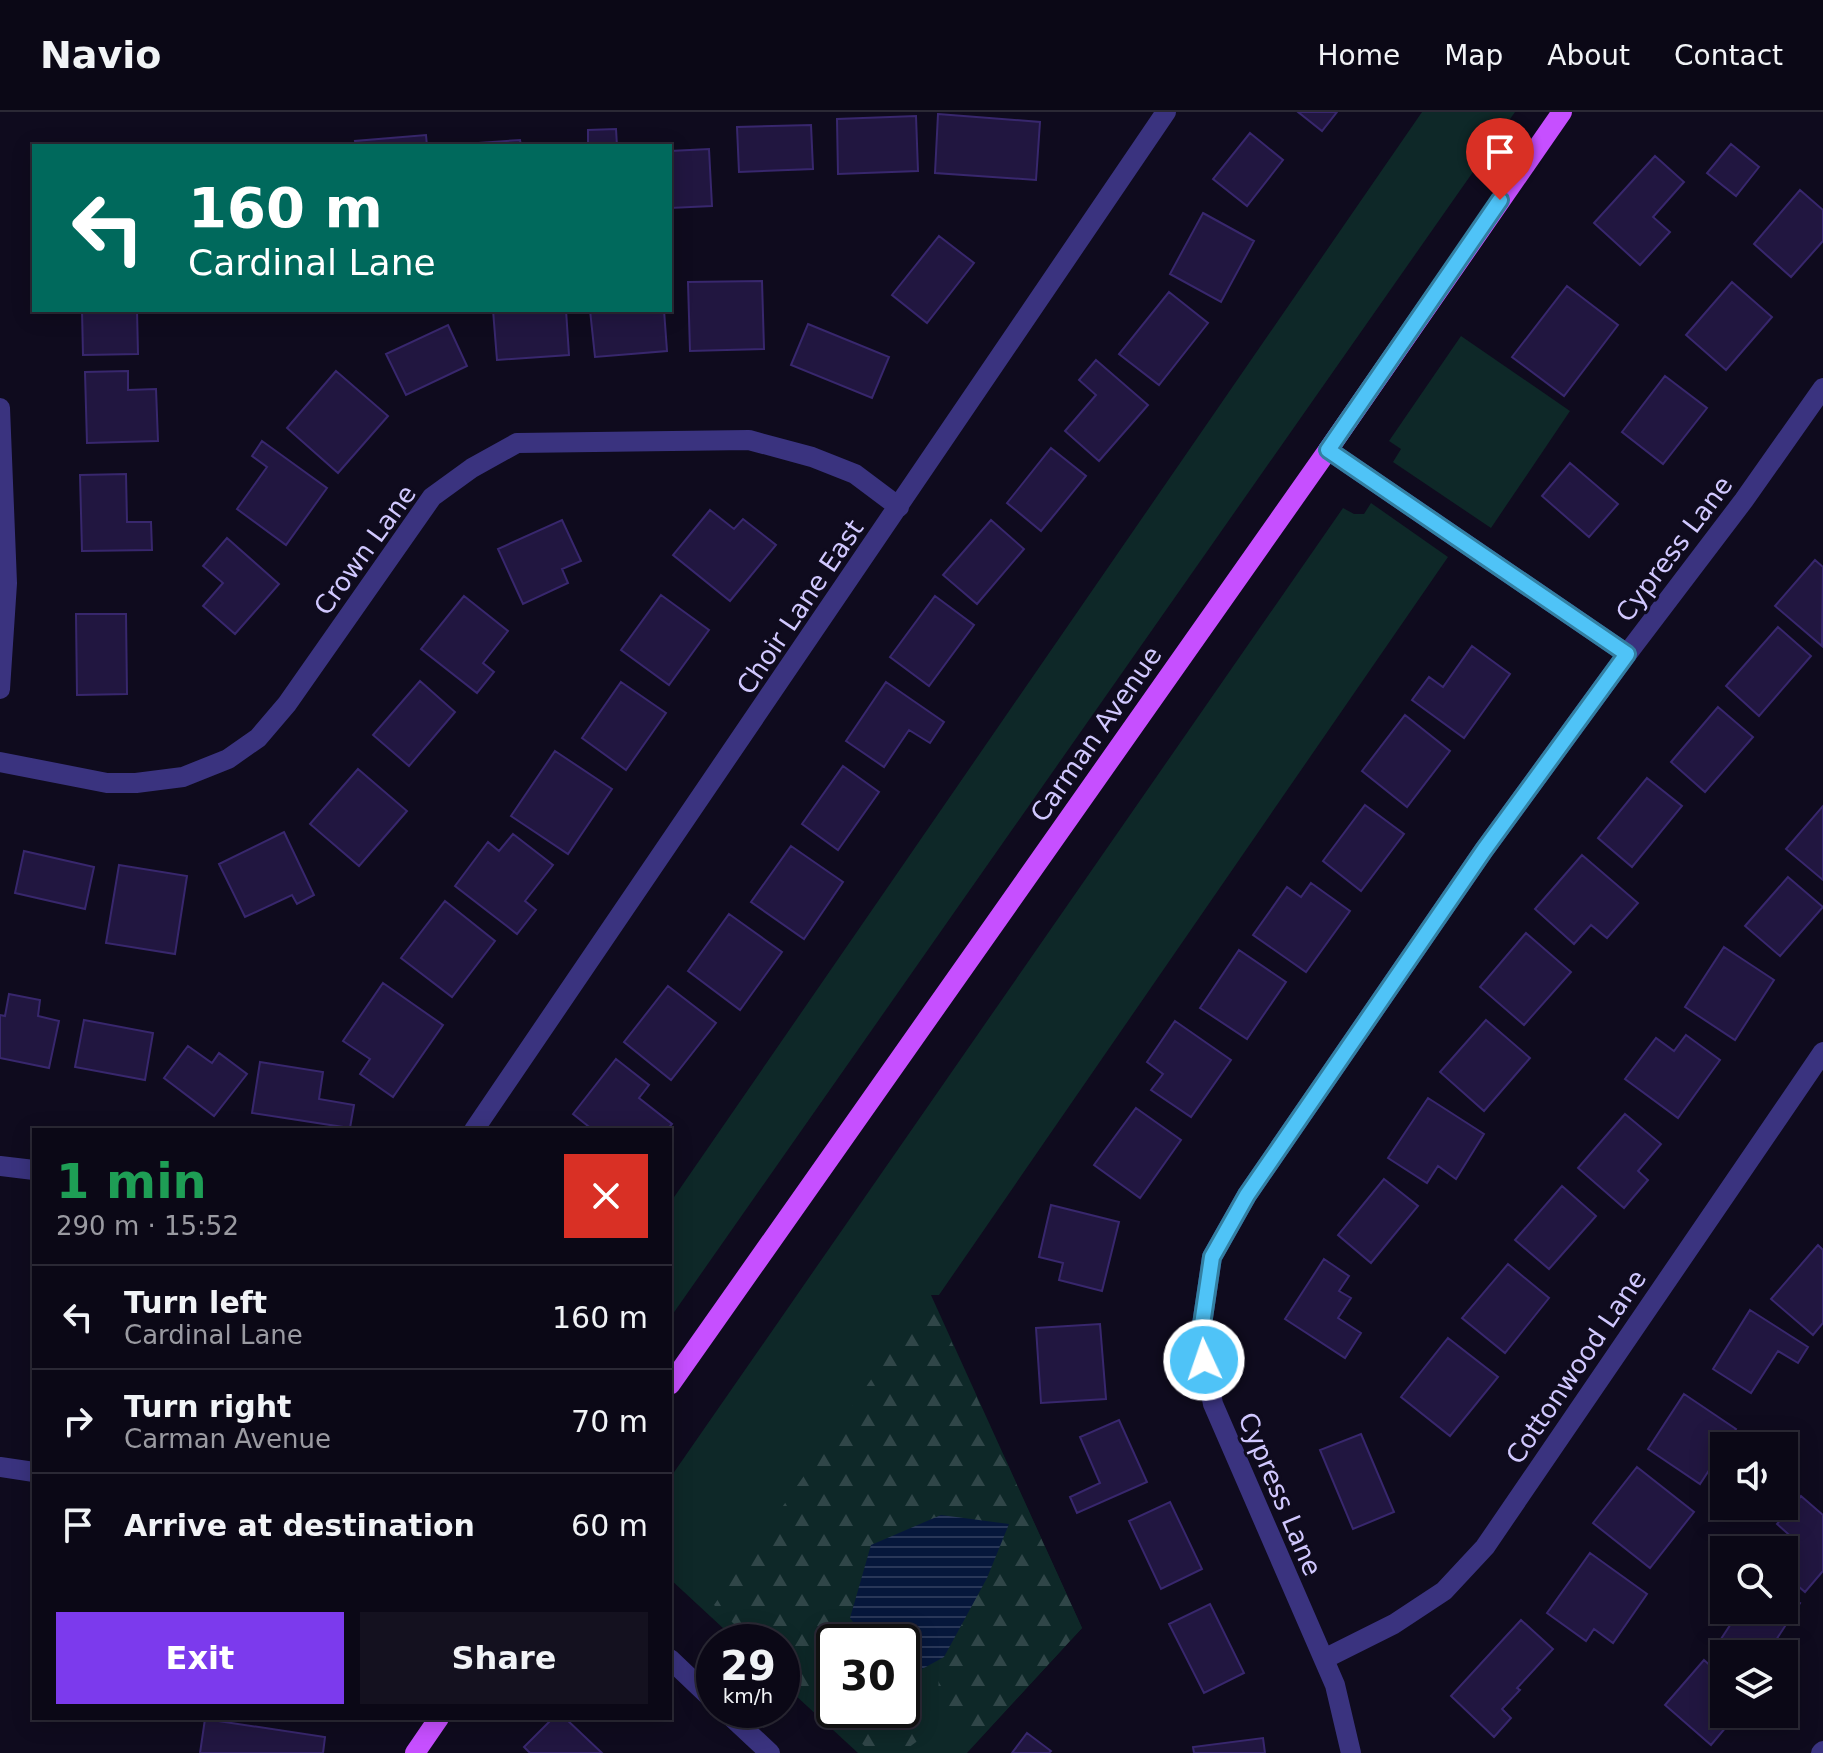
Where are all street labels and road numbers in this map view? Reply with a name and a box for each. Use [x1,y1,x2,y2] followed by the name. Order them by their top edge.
[1610,470,1738,628] street label: Cypress Lane
[308,479,422,621] street label: Crown Lane
[731,514,869,700] street label: Choir Lane East
[1024,641,1168,827] street label: Carman Avenue
[1500,1264,1652,1470] street label: Cottonwood Lane
[1232,1408,1328,1580] street label: Cypress Lane

